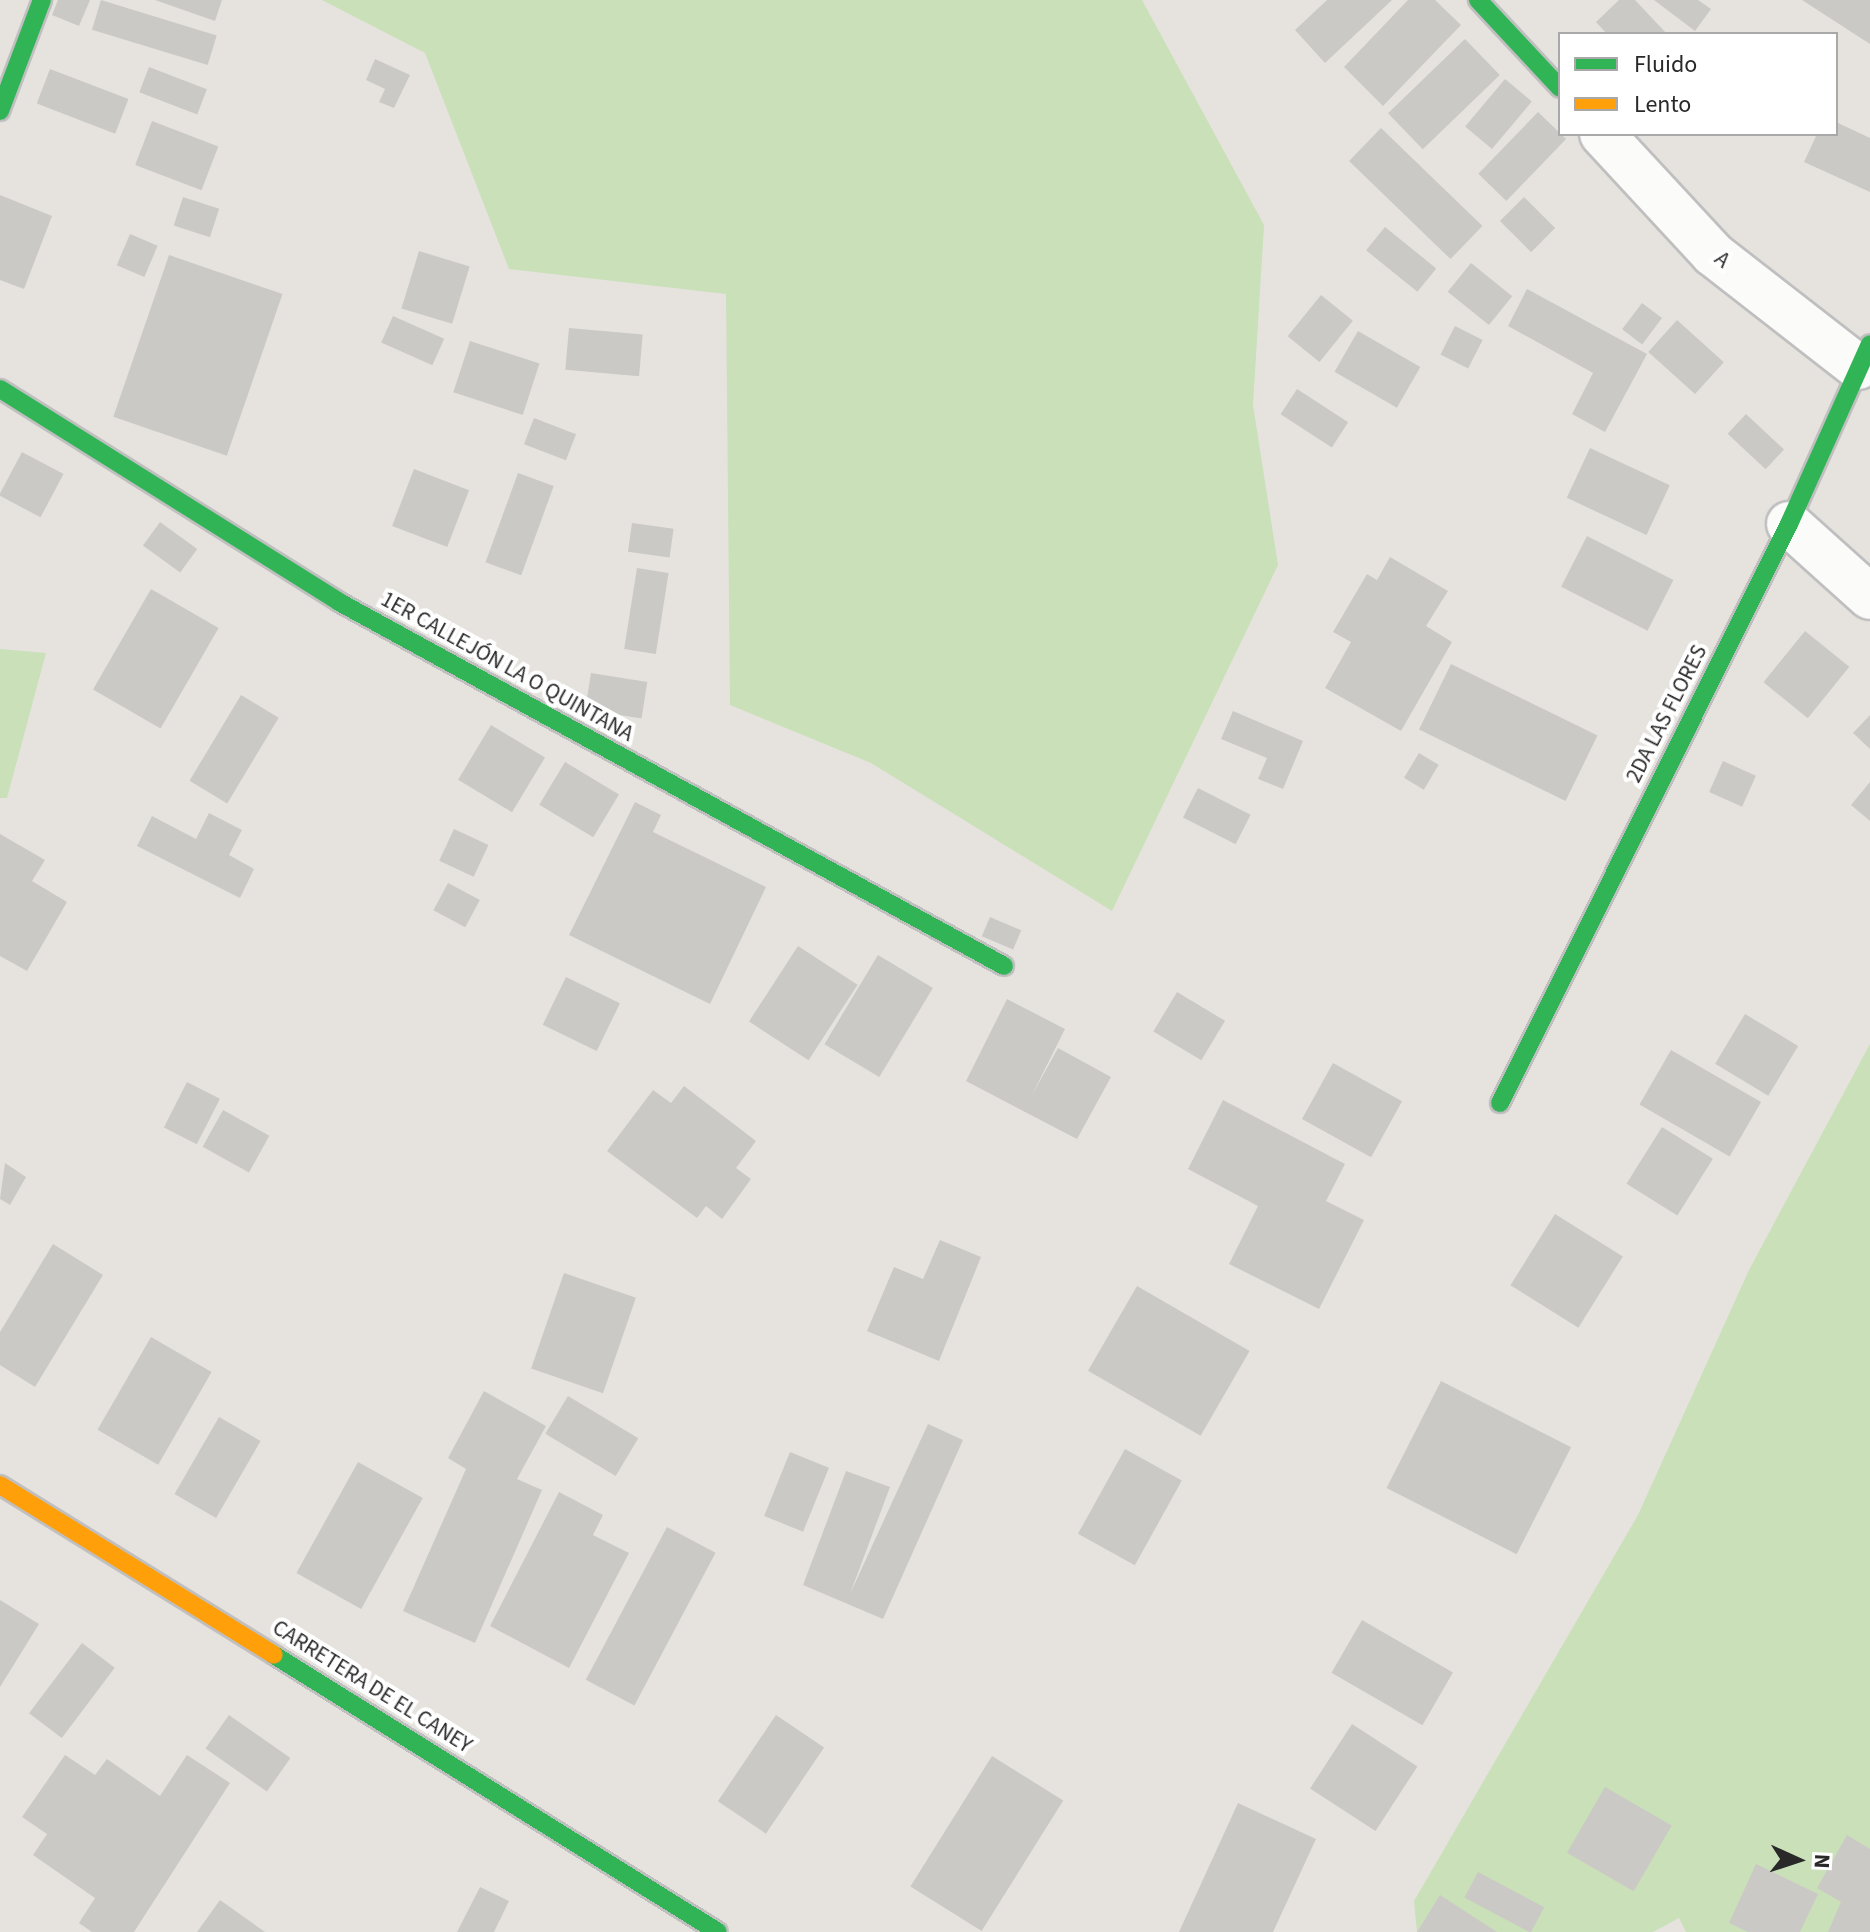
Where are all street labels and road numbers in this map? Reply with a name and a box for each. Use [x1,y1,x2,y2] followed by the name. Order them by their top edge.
[1709,246,1735,274] street label: A
[376,586,638,748] street label: 1ER CALLEJÓN LA O QUINTANA
[1621,641,1713,787] street label: 2DA LAS FLORES
[267,1615,477,1759] street label: CARRETERA DE EL CANEY

